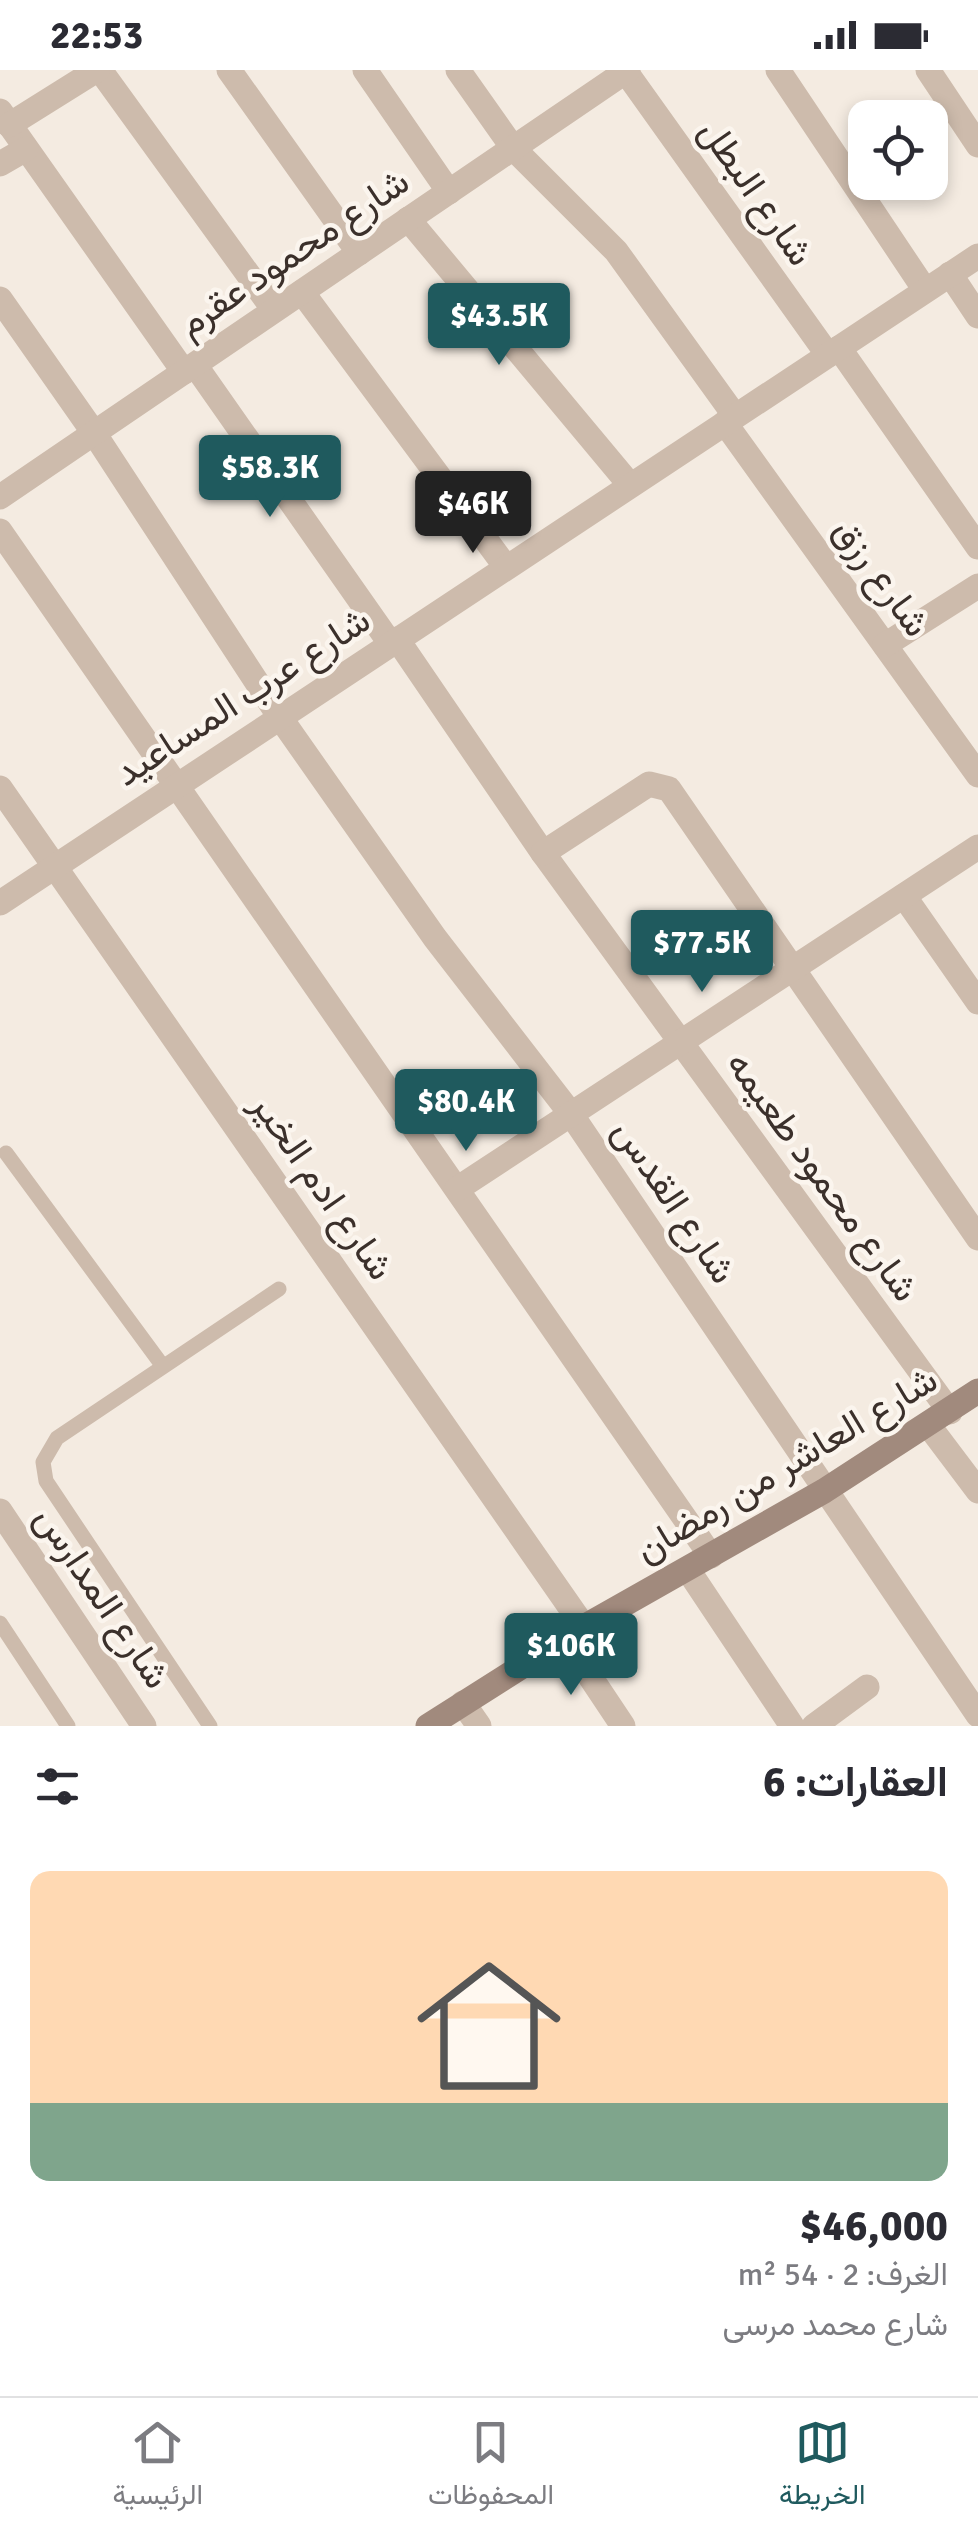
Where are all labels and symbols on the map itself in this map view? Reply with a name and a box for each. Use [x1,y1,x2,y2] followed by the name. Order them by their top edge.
[687,110,824,276] street label: شارع البطل
[169,158,419,349] street label: شارع محمود عقرم
[418,283,580,368] pin: $43.5K
[189,435,351,520] pin: $58.3K
[414,471,532,556] pin: $46K
[821,509,940,647] street label: شارع رزق
[106,596,380,798] street label: شارع عرب المساعيد
[621,910,783,995] pin: $77.5K
[714,1042,929,1312] street label: شارع محمود طعيمه
[385,1069,547,1154] pin: $80.4K
[239,1083,404,1290] street label: شارع ادم الخير
[601,1110,747,1294] street label: شارع القدس
[627,1356,947,1575] street label: شارع العاشر من رمضان
[23,1497,181,1699] street label: شارع المدارس
[501,1613,641,1698] pin: $106K

